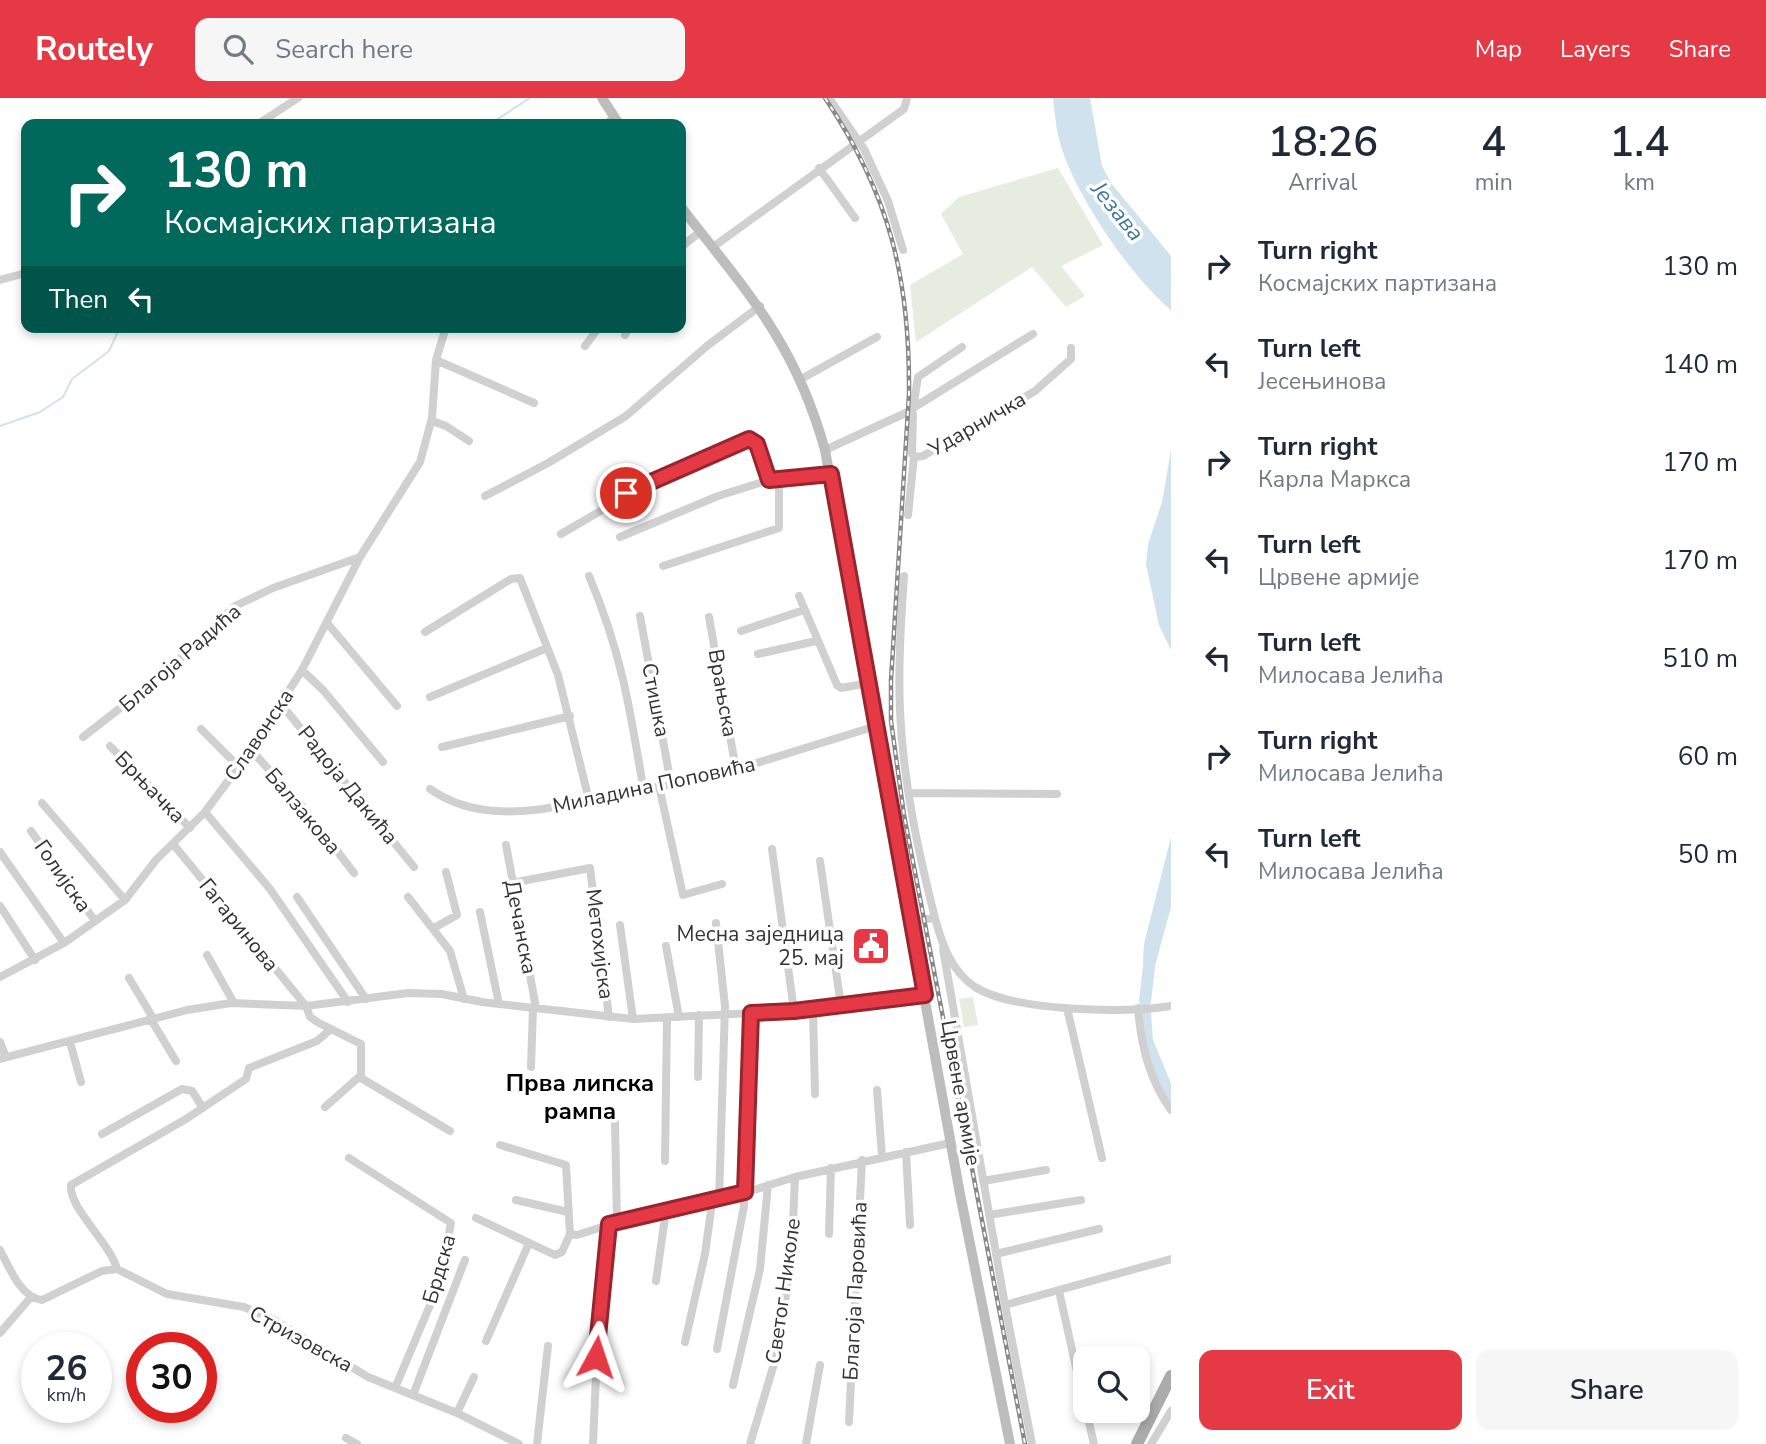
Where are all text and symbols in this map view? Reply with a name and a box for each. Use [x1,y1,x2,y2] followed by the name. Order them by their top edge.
[195,18,685,81] search box
[35,27,153,72] text: Routely
[219,30,257,68] icon: search
[275,32,413,67] text: Search here
[1475,33,1522,65] text: Map
[1560,33,1631,65] text: Layers
[1669,33,1731,65] text: Share
[1267,114,1378,171] text: 18:26
[1481,114,1506,171] text: 4
[1609,114,1670,171] text: 1.4
[164,137,308,204] text: 130 m
[49,147,140,238] icon: right
[1288,167,1357,198] text: Arrival
[1475,167,1513,198] text: min
[1624,167,1655,198] text: km
[1083,174,1151,248] water label: Језава
[164,201,497,244] text: Космајских партизана
[1258,233,1377,268] text: Turn right
[1199,247,1237,285] icon: right
[1662,249,1738,284] text: 130 m
[1258,268,1497,299] text: Космајских партизана
[122,280,160,318] icon: left
[49,282,108,317] text: Then
[1258,331,1361,366] text: Turn left
[1199,345,1237,383] icon: left
[1662,347,1738,382] text: 140 m
[1258,366,1386,397] text: Јесењинова
[922,385,1031,464] street label: Ударничка
[1258,429,1377,464] text: Turn right
[1199,443,1237,481] icon: right
[1662,445,1738,480] text: 170 m
[596,463,656,523] pin
[1258,464,1411,495] text: Карла Маркса
[607,474,645,512] icon: arrive
[1258,527,1361,562] text: Turn left
[1199,541,1237,579] icon: left
[1662,543,1738,578] text: 170 m
[1258,562,1419,593] text: Црвене армије
[113,597,247,719] street label: Благоја Радића
[1258,625,1361,660] text: Turn left
[1199,639,1237,677] icon: left
[1662,641,1738,676] text: 510 m
[702,647,744,739] street label: Врањска
[1258,660,1444,691] text: Милосава Јелића
[635,661,677,739] street label: Стишка
[218,683,300,787] street label: Славонска
[291,720,405,850] street label: Радоја Дакића
[1258,723,1377,758] text: Turn right
[1199,737,1237,775] icon: right
[1678,739,1738,774] text: 60 m
[109,745,191,829] street label: Брњачка
[550,750,758,820] street label: Миладина Поповића
[1258,758,1444,789] text: Милосава Јелића
[259,762,347,860] street label: Балзакова
[1258,821,1361,856] text: Turn left
[28,834,98,918] street label: Голијска
[1199,835,1237,873] icon: left
[1678,837,1738,872] text: 50 m
[1258,856,1444,887] text: Милосава Јелића
[193,873,285,977] street label: Гагаринова
[498,878,544,976] street label: Дечанска
[579,887,621,1001] street label: Метохијска
[677,920,844,972] place label: Месна заједница 25. мај
[850,925,892,967] public building icon: Месна заједница 25. мај
[934,1018,988,1168] street label: Црвене армије
[506,1067,654,1127] district label: Прва липска рампа
[836,1201,874,1381] street label: Благоја Паровића
[759,1216,807,1366] street label: Светог Николе
[416,1231,462,1307] street label: Брдска
[244,1299,358,1379] street label: Стризовска
[559,1320,633,1394] position arrow
[126,1332,217,1423] speed limit sign: 30
[45,1345,88,1392] text: 26
[1073,1346,1150,1423] map controls
[1073,1346,1150,1423] button: search
[1199,1350,1462,1430] button: Exit
[1476,1350,1738,1430] button: Share
[47,1383,86,1407] text: km/h

